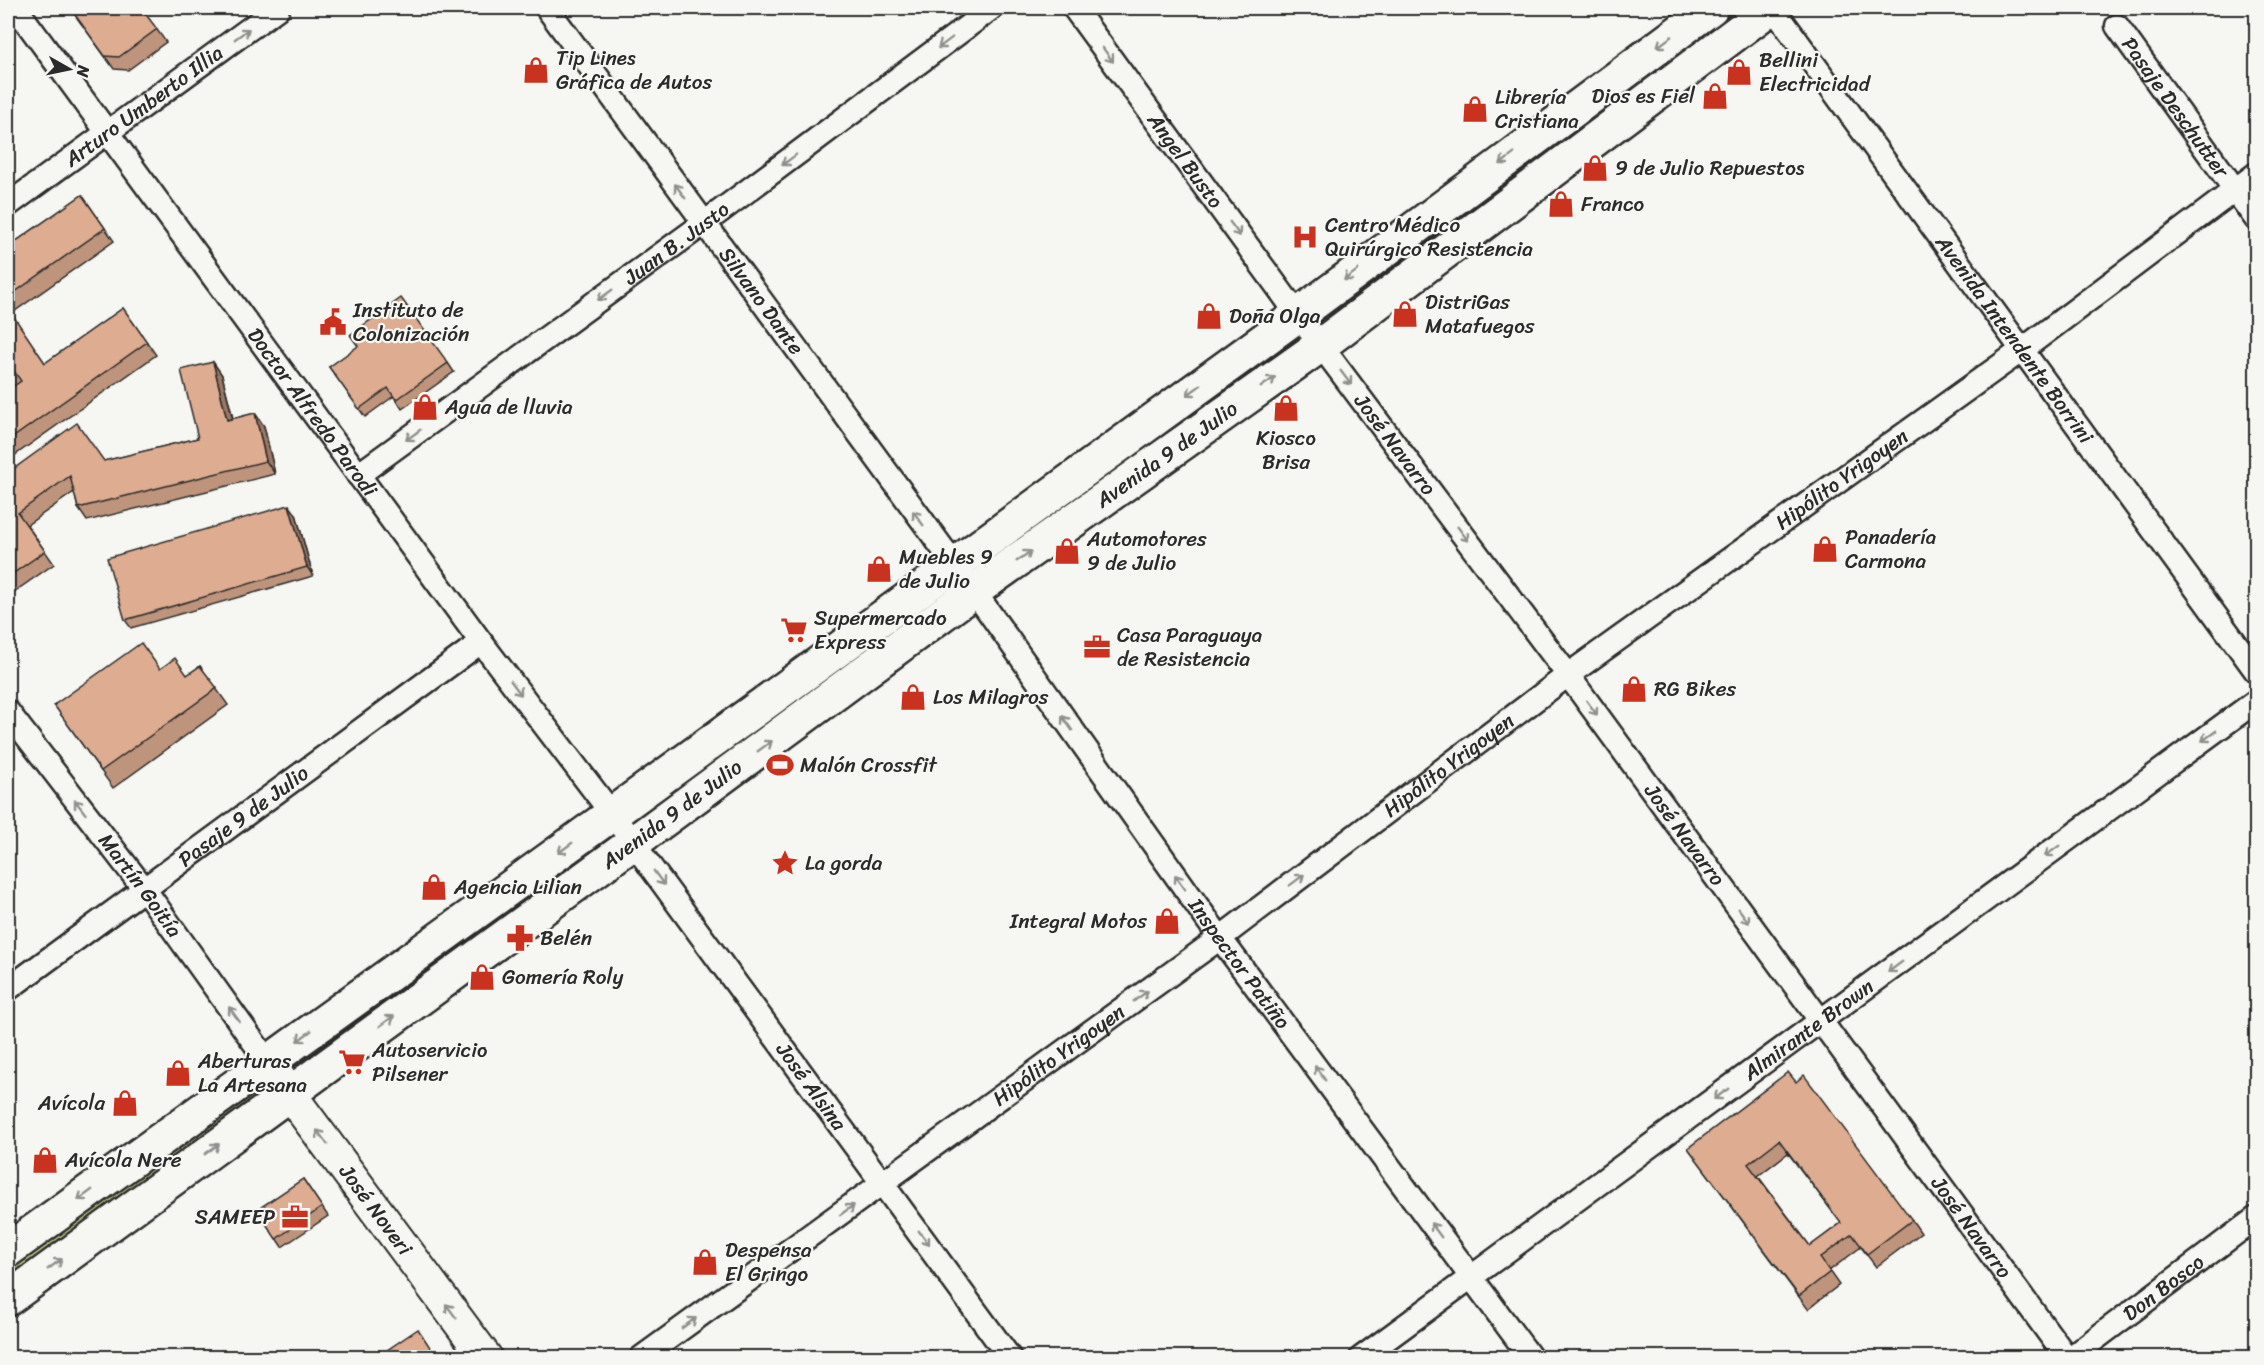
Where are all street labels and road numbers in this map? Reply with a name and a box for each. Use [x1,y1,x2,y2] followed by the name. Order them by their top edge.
[2111,28,2240,187] street label: Pasaje Deschutter
[55,34,232,178] street label: Arturo Umberto Illia
[1137,104,1234,217] street label: Ángel Busto
[614,191,738,296] street label: Juan B. Justo
[1925,226,2104,453] street label: Avenida Intendente Borrini
[709,238,814,363] street label: Silvano Dante
[237,319,388,506] street label: Doctor Alfredo Parodi
[1343,384,1447,504] street label: José Navarro
[1087,390,1247,519] street label: Avenida 9 de Julio
[1767,418,1916,540] street label: Hipólito Yrigoyen
[1375,703,1523,828] street label: Hipólito Yrigoyen
[592,749,751,880] street label: Avenida 9 de Julio
[170,755,318,878] street label: Pasaje 9 de Julio
[1633,774,1736,895] street label: José Navarro
[88,824,193,946] street label: Martín Goitía
[1177,889,1301,1038] street label: Inspector Patiño
[1734,968,1882,1091] street label: Almirante Brown
[984,994,1133,1116] street label: Hipólito Yrigoyen
[765,1033,857,1139] street label: José Alsina
[328,1155,423,1265] street label: José Noveri
[1920,1167,2022,1287] street label: José Navarro
[2114,1244,2213,1331] street label: Don Bosco

